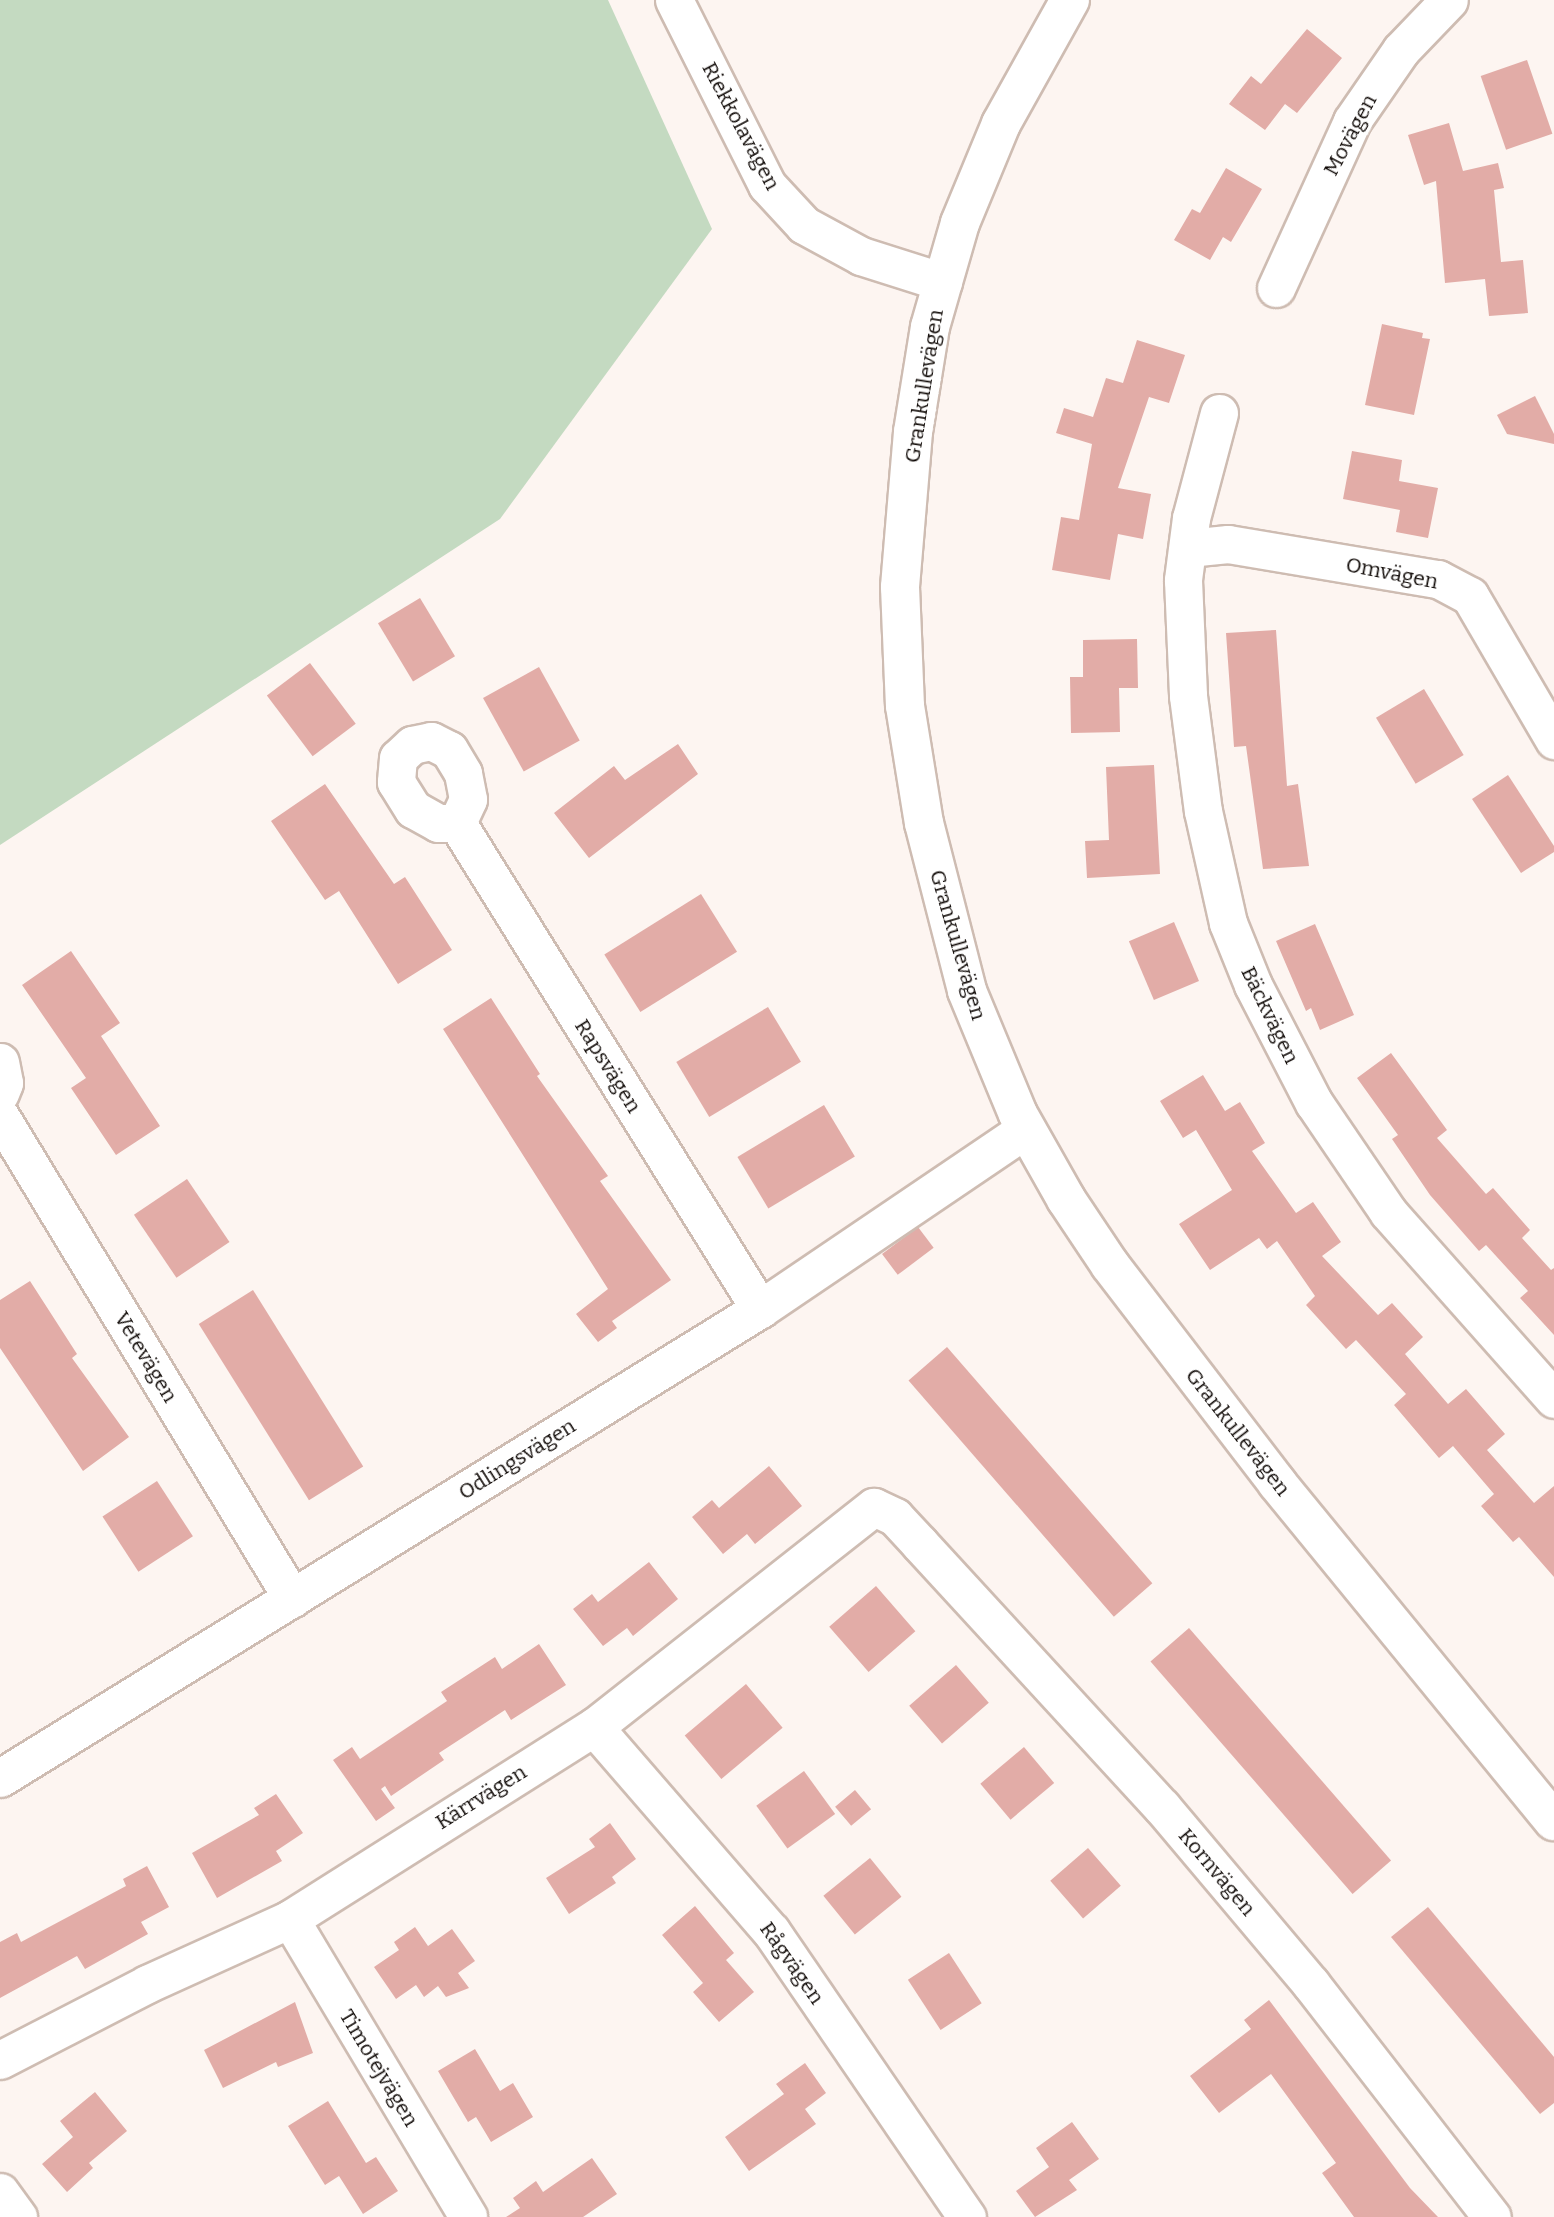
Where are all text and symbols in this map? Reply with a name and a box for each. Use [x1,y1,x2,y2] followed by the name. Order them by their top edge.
[697,58,785,194] street label: Riekkolavägen
[1318,90,1382,180] street label: Movägen
[899,307,949,465] street label: Grankullevägen
[1344,552,1440,594] street label: Omvägen
[925,867,991,1023] street label: Grankullevägen
[1236,962,1304,1068] street label: Bäckvägen
[569,1015,647,1117] street label: Rapsvägen
[109,1307,183,1407] street label: Vetevägen
[1180,1363,1296,1501] street label: Grankullevägen
[454,1413,580,1505] street label: Odlingsvägen
[431,1759,531,1835] street label: Kärrvägen
[1173,1823,1261,1921] street label: Kornvägen
[754,1917,830,2009] street label: Rågvägen
[334,2005,424,2131] street label: Timotejvägen

